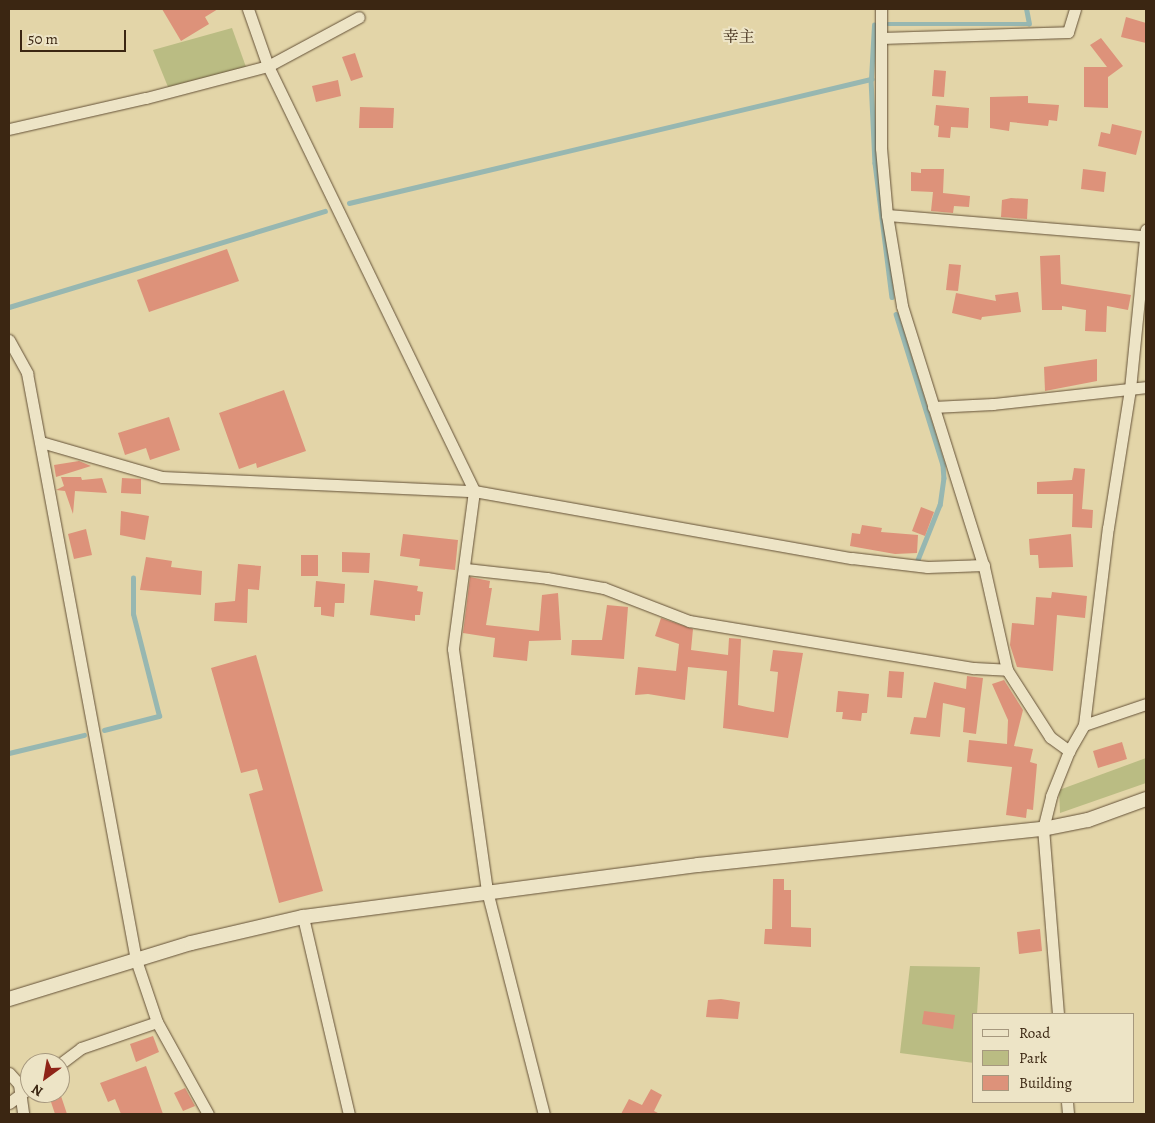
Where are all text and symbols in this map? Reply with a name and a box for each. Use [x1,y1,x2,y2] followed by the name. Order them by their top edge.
[22,20,129,52] scale bar
[723,27,755,47] district label: 幸主
[28,29,58,49] text: 50 m
[972,1013,1135,1103] legend
[1019,1023,1050,1043] text: Road
[1019,1048,1047,1068] text: Park
[20,1053,70,1103] north arrow
[1019,1073,1072,1093] text: Building
[28,1080,47,1101] text: N

